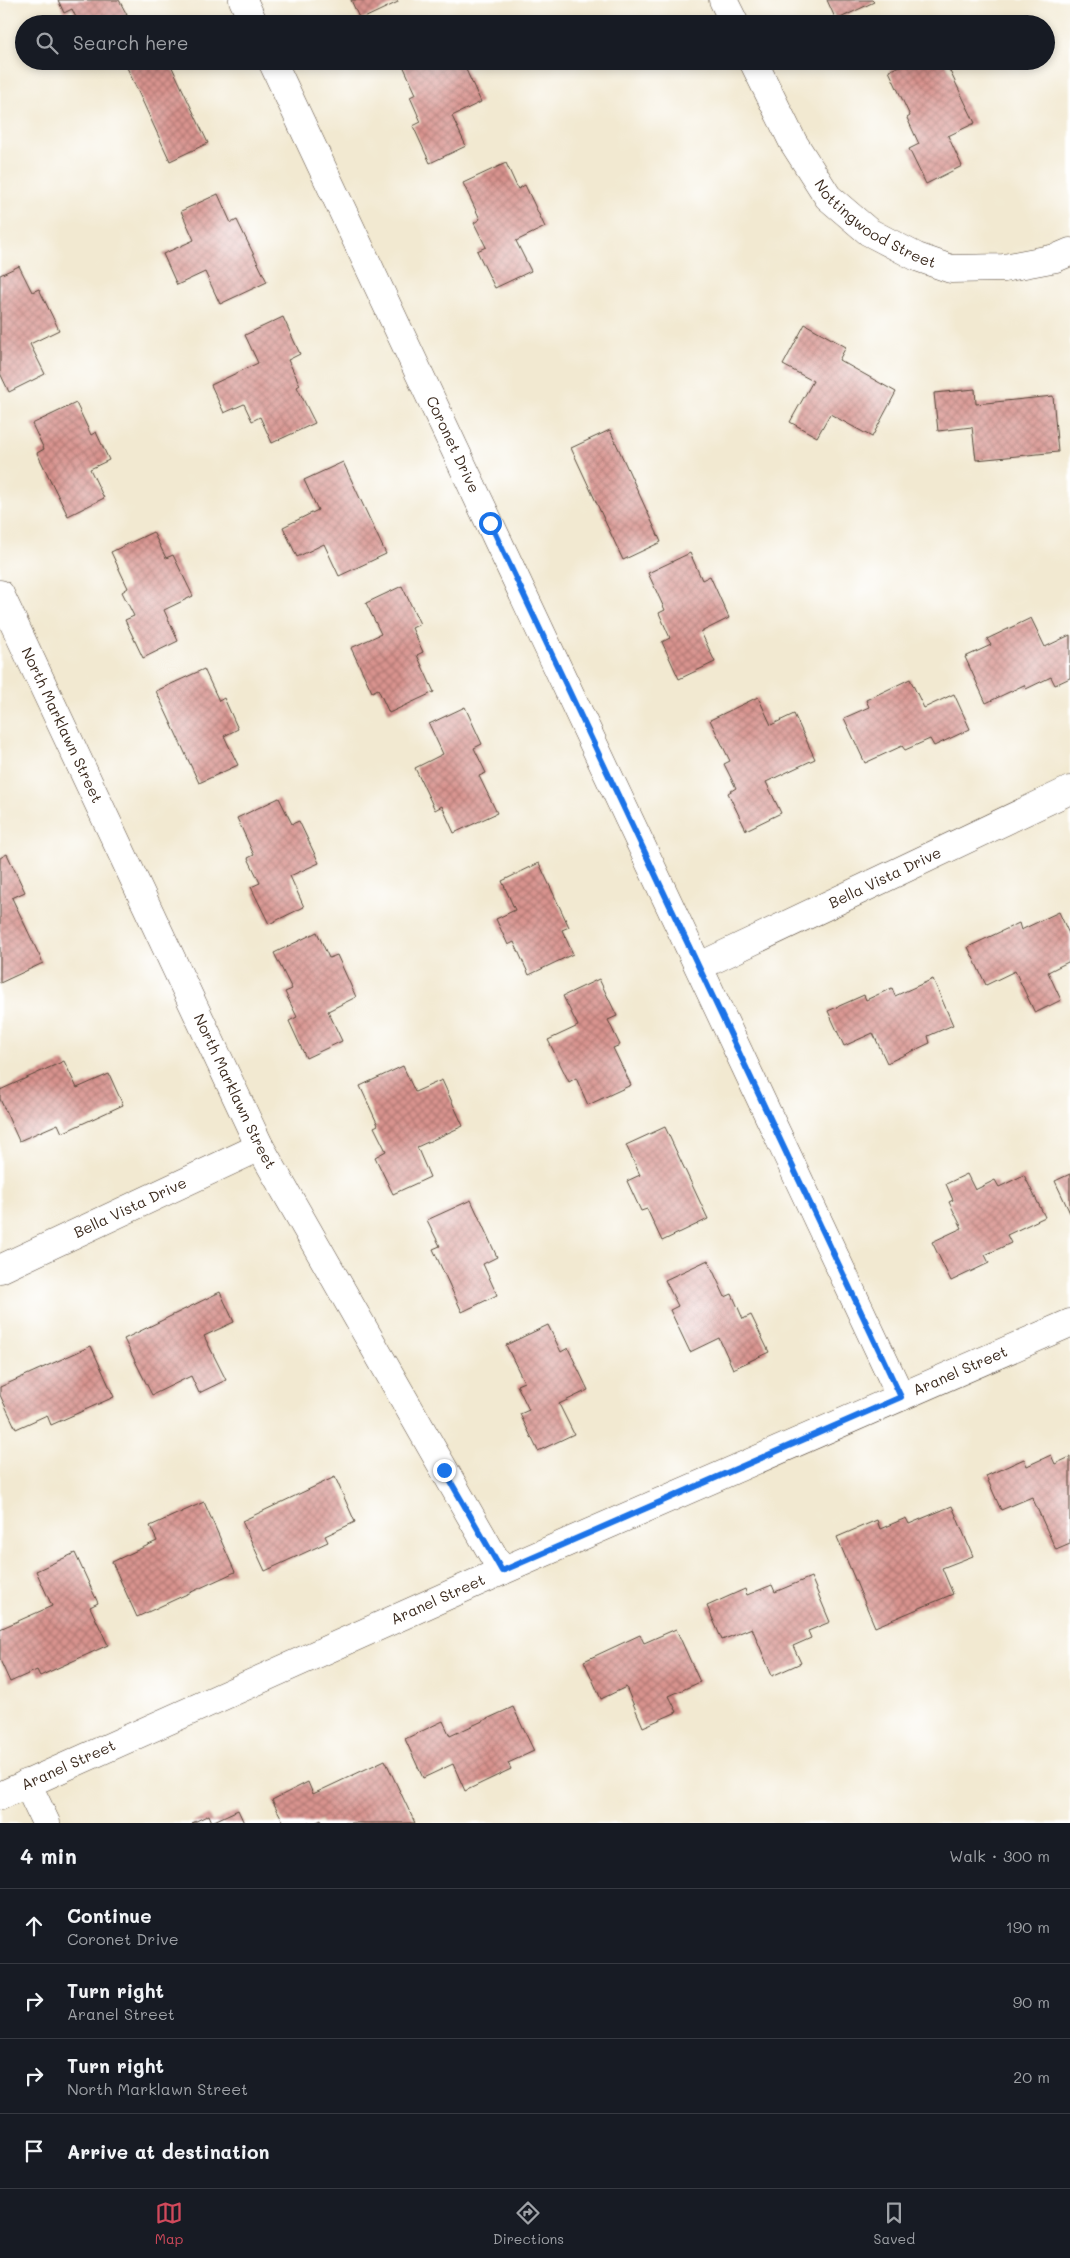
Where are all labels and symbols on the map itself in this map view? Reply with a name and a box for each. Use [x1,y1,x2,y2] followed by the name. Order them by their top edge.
[810,175,939,272] street label: Nottingwood Street
[422,393,485,496] street label: Coronet Drive
[479,512,502,535] route start
[17,644,108,806] street label: North Marklawn Street
[825,842,944,912] street label: Bella Vista Drive
[190,1010,281,1172] street label: North Marklawn Street
[70,1172,190,1242] street label: Bella Vista Drive
[909,1341,1010,1399] street label: Aranel Street
[433,1459,456,1482] route end
[387,1569,488,1629] street label: Aranel Street
[18,1735,118,1794] street label: Aranel Street

